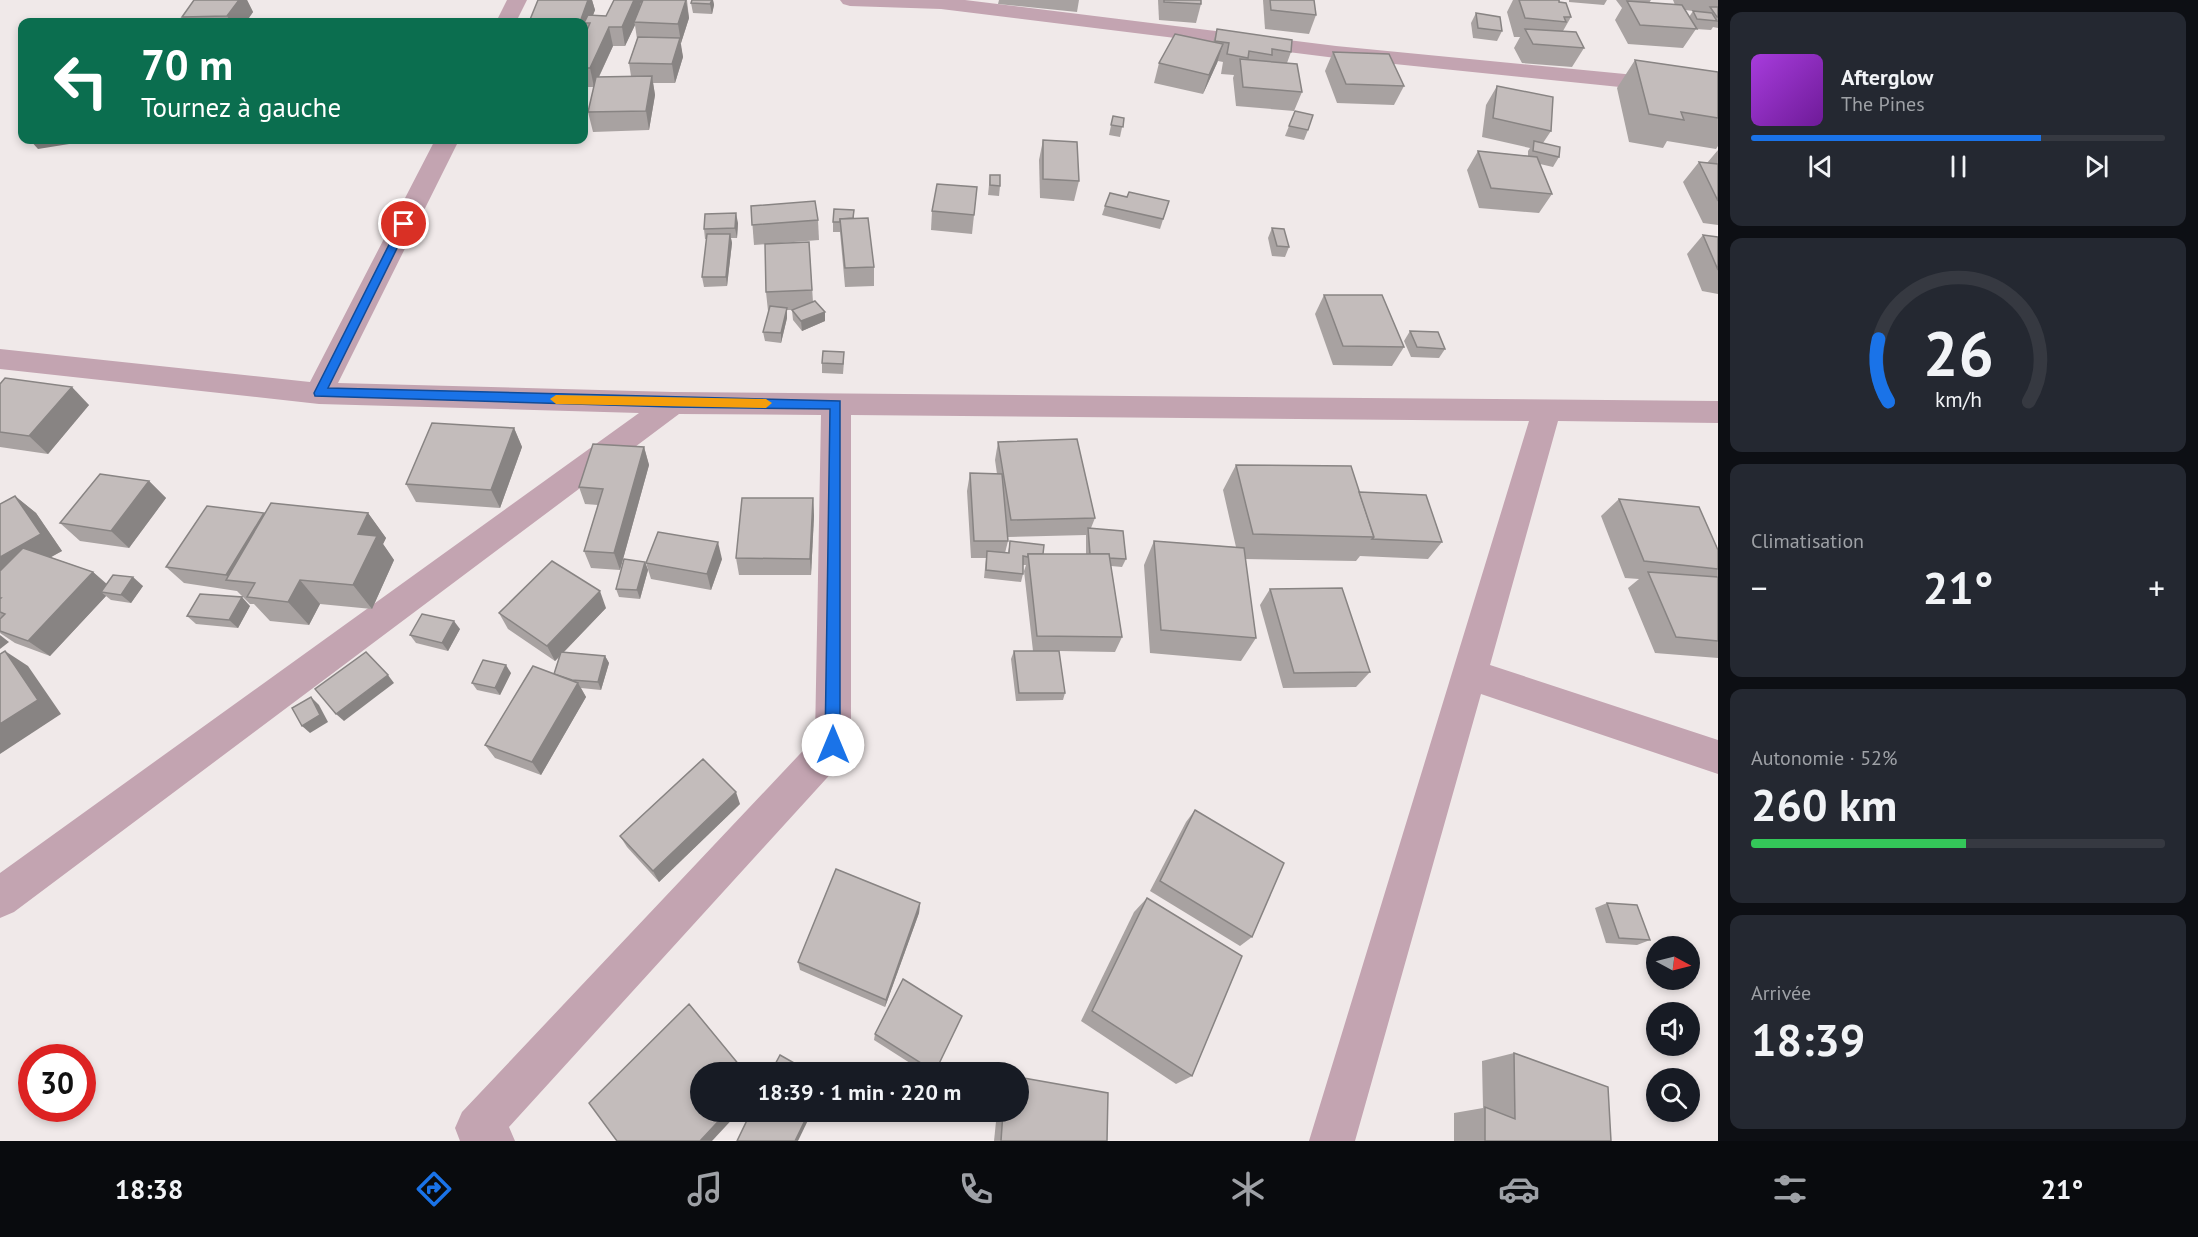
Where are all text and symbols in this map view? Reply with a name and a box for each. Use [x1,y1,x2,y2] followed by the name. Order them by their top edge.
[141,37,233,92] text: 70 m
[42,42,120,120] icon: left
[1841,63,1933,91] text: Afterglow
[141,90,341,124] text: Tournez à gauche
[1841,91,1925,117] text: The Pines
[1804,150,1837,183] icon: previous
[1942,150,1975,183] icon: pause
[2080,150,2113,183] icon: next
[378,198,429,249] pin
[387,207,420,240] icon: arrive
[1923,312,1993,393] text: 26
[1934,385,1981,413] text: km/h
[1751,528,1864,554] text: Climatisation
[1923,558,1993,616] text: 21°
[1751,566,1768,609] text: −
[2148,566,2165,609] text: +
[801,713,865,777] position arrow
[1751,745,1897,771] text: Autonomie · 52%
[1751,775,1897,833] text: 260 km
[1646,936,1700,990] north arrow
[1646,936,1700,1122] map controls
[1751,980,1811,1006] text: Arrivée
[1646,1002,1700,1056] button: sound
[1751,1010,1865,1068] text: 18:39
[18,1044,96,1122] speed limit sign: 30
[1646,1068,1700,1122] button: search
[758,1078,961,1106] text: 18:39 · 1 min · 220 m
[413,1168,455,1210] icon: directions
[684,1168,726,1210] icon: music
[955,1168,997,1210] icon: phone
[1227,1168,1269,1210] icon: climate
[1498,1168,1540,1210] icon: car
[1769,1168,1811,1210] icon: filters
[115,1172,183,1206] text: 18:38
[2041,1172,2083,1206] text: 21°

